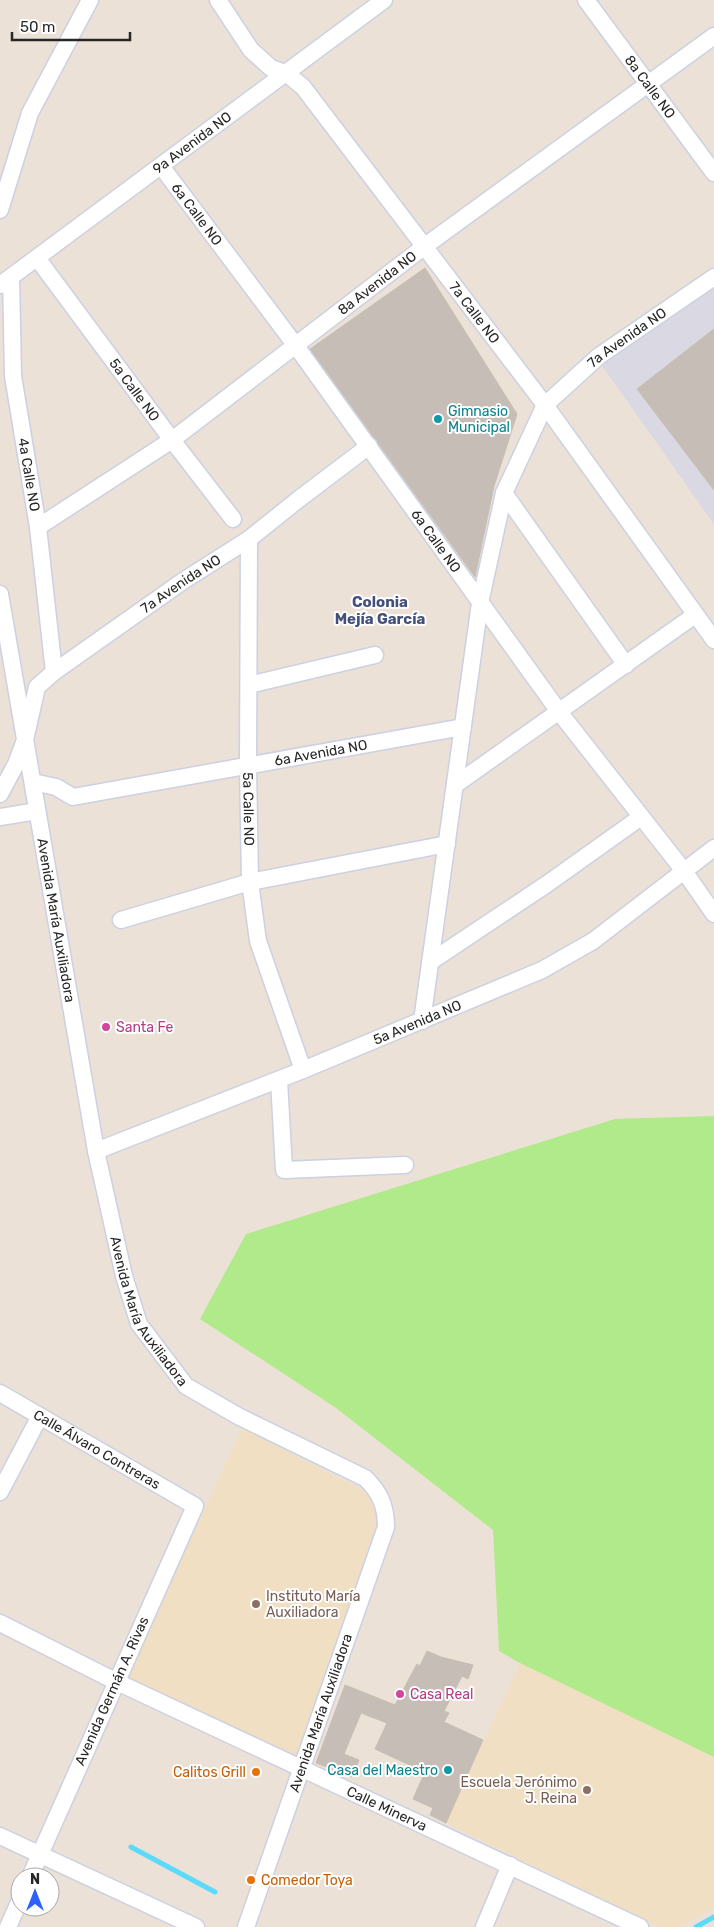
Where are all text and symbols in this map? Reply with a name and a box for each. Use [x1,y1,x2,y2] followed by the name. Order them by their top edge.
[12,10,130,42] scale bar
[20,18,55,36] text: 50 m
[621,52,679,122] street label: 8a Calle NO
[149,108,235,177] street label: 9a Avenida NO
[168,179,226,249] street label: 6a Calle NO
[334,247,420,318] street label: 8a Avenida NO
[446,278,503,347] street label: 7a Calle NO
[584,304,670,371] street label: 7a Avenida NO
[106,355,164,424] street label: 5a Calle NO
[448,403,510,436] place label: Gimnasio Municipal
[432,413,444,425] marker: Gimnasio Municipal
[15,437,44,513] street label: 4a Calle NO
[408,506,465,576] street label: 6a Calle NO
[137,551,224,617] street label: 7a Avenida NO
[335,593,425,628] district label: Colonia Mejía García
[273,736,369,769] street label: 6a Avenida NO
[240,772,258,846] street label: 5a Calle NO
[34,837,79,1004] street label: Avenida María Auxiliadora
[370,996,464,1048] street label: 5a Avenida NO
[116,1019,173,1036] place label: Santa Fe
[100,1021,112,1033] marker: Santa Fe
[107,1235,192,1389] street label: Avenida María Auxiliadora
[30,1406,163,1493] street label: Calle Álvaro Contreras
[266,1588,360,1621] place label: Instituto María Auxiliadora
[250,1598,262,1610] marker: Instituto María Auxiliadora
[71,1614,153,1768] street label: Avenida Germán A. Rivas
[286,1632,356,1794] street label: Avenida María Auxiliadora
[410,1686,473,1703] place label: Casa Real
[394,1688,406,1700] marker: Casa Real
[327,1762,438,1779] place label: Casa del Maestro
[173,1764,246,1781] place label: Calitos Grill
[442,1764,454,1776] marker: Casa del Maestro
[250,1766,262,1778] marker: Calitos Grill
[461,1774,577,1807] place label: Escuela Jerónimo J. Reina
[344,1782,430,1834] street label: Calle Minerva
[581,1784,593,1796] marker: Escuela Jerónimo J. Reina
[10,1867,60,1917] north arrow
[30,1871,40,1888] text: N
[261,1872,353,1889] place label: Comedor Toya
[245,1874,257,1886] marker: Comedor Toya

